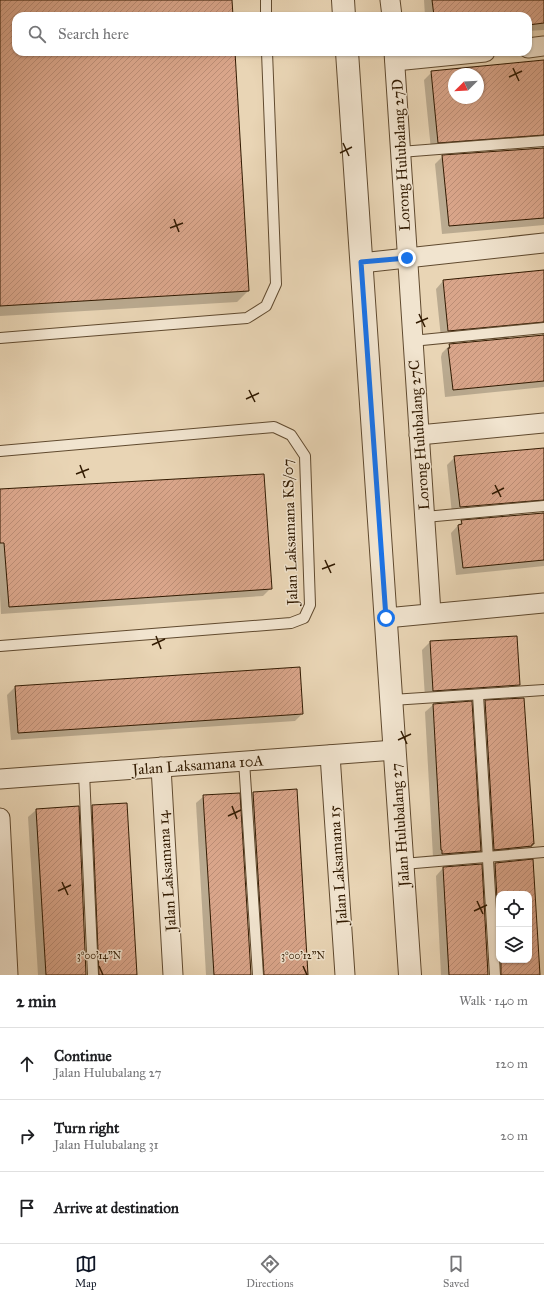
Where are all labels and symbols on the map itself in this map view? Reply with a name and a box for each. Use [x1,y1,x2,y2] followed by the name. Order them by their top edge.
[448,68,484,104] north arrow
[388,78,414,231] street label: Lorong Hulubalang 27D
[398,249,416,267] route end
[405,359,433,511] street label: Lorong Hulubalang 27C
[278,458,303,608] street label: Jalan Laksamana KS/07
[377,609,395,627] route start
[130,751,264,780] street label: Jalan Laksamana 10A
[387,763,414,889] street label: Jalan Hulubalang 27
[325,805,352,927] street label: Jalan Laksamana 15
[154,809,181,934] street label: Jalan Laksamana 14
[77,950,122,962] text: 3°00'14"N
[281,950,325,962] text: 3°00'12"N

